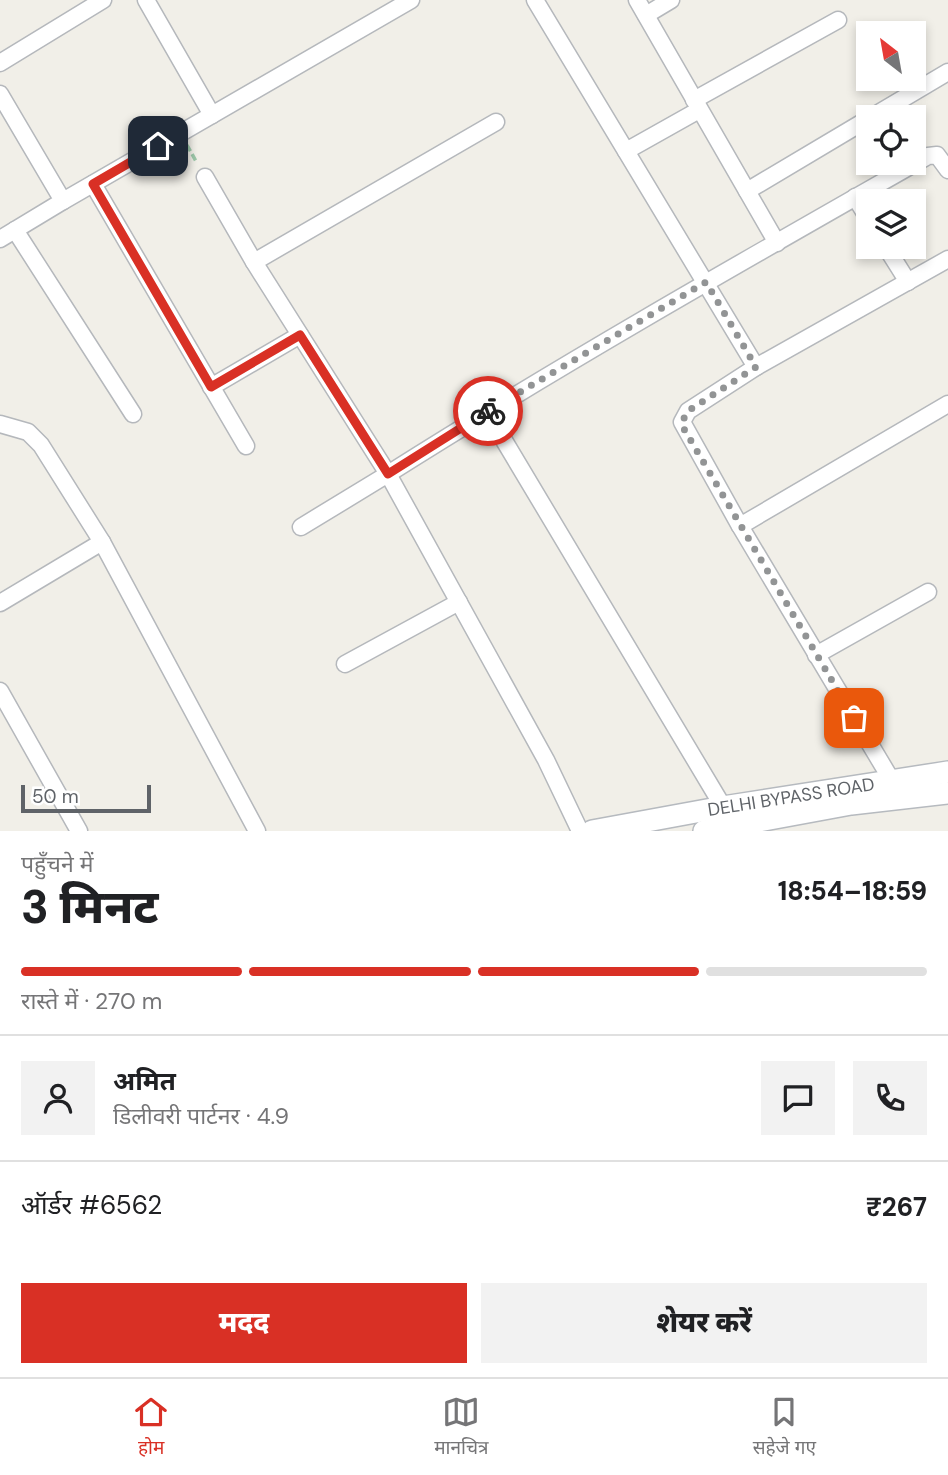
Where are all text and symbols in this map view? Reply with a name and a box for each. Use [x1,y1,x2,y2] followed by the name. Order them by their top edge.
[856,21,926,91] north arrow
[856,21,926,259] map controls
[856,105,926,175] button: locate
[128,116,188,176] pin
[139,127,177,165] icon: home
[856,189,926,259] button: layers
[453,376,523,446] courier
[469,392,507,430] icon: bike
[824,688,884,748] pin
[835,699,873,737] icon: bag
[706,772,876,822] street label: DELHI BYPASS ROAD
[21,782,150,814] scale bar
[32,784,79,809] text: 50 m
[21,849,94,879] text: पहुँचने में
[778,874,927,908] text: 18:54–18:59
[21,877,159,937] text: 3 मिनट
[21,986,162,1016] text: रास्ते में · 270 m
[21,1061,95,1135] button: person
[761,1061,835,1135] button: chat
[853,1061,927,1135] button: phone
[113,1064,176,1098] text: अमित
[113,1101,289,1131] text: डिलीवरी पार्टनर · 4.9
[21,1188,162,1222] text: ऑर्डर #6562
[866,1190,927,1224] text: ₹267
[21,1283,467,1363] button: मदद
[481,1283,927,1363] button: शेयर करें
[132,1393,170,1462] tab: होम
[434,1393,489,1462] tab: मानचित्र
[753,1393,816,1462] tab: सहेजे गए

